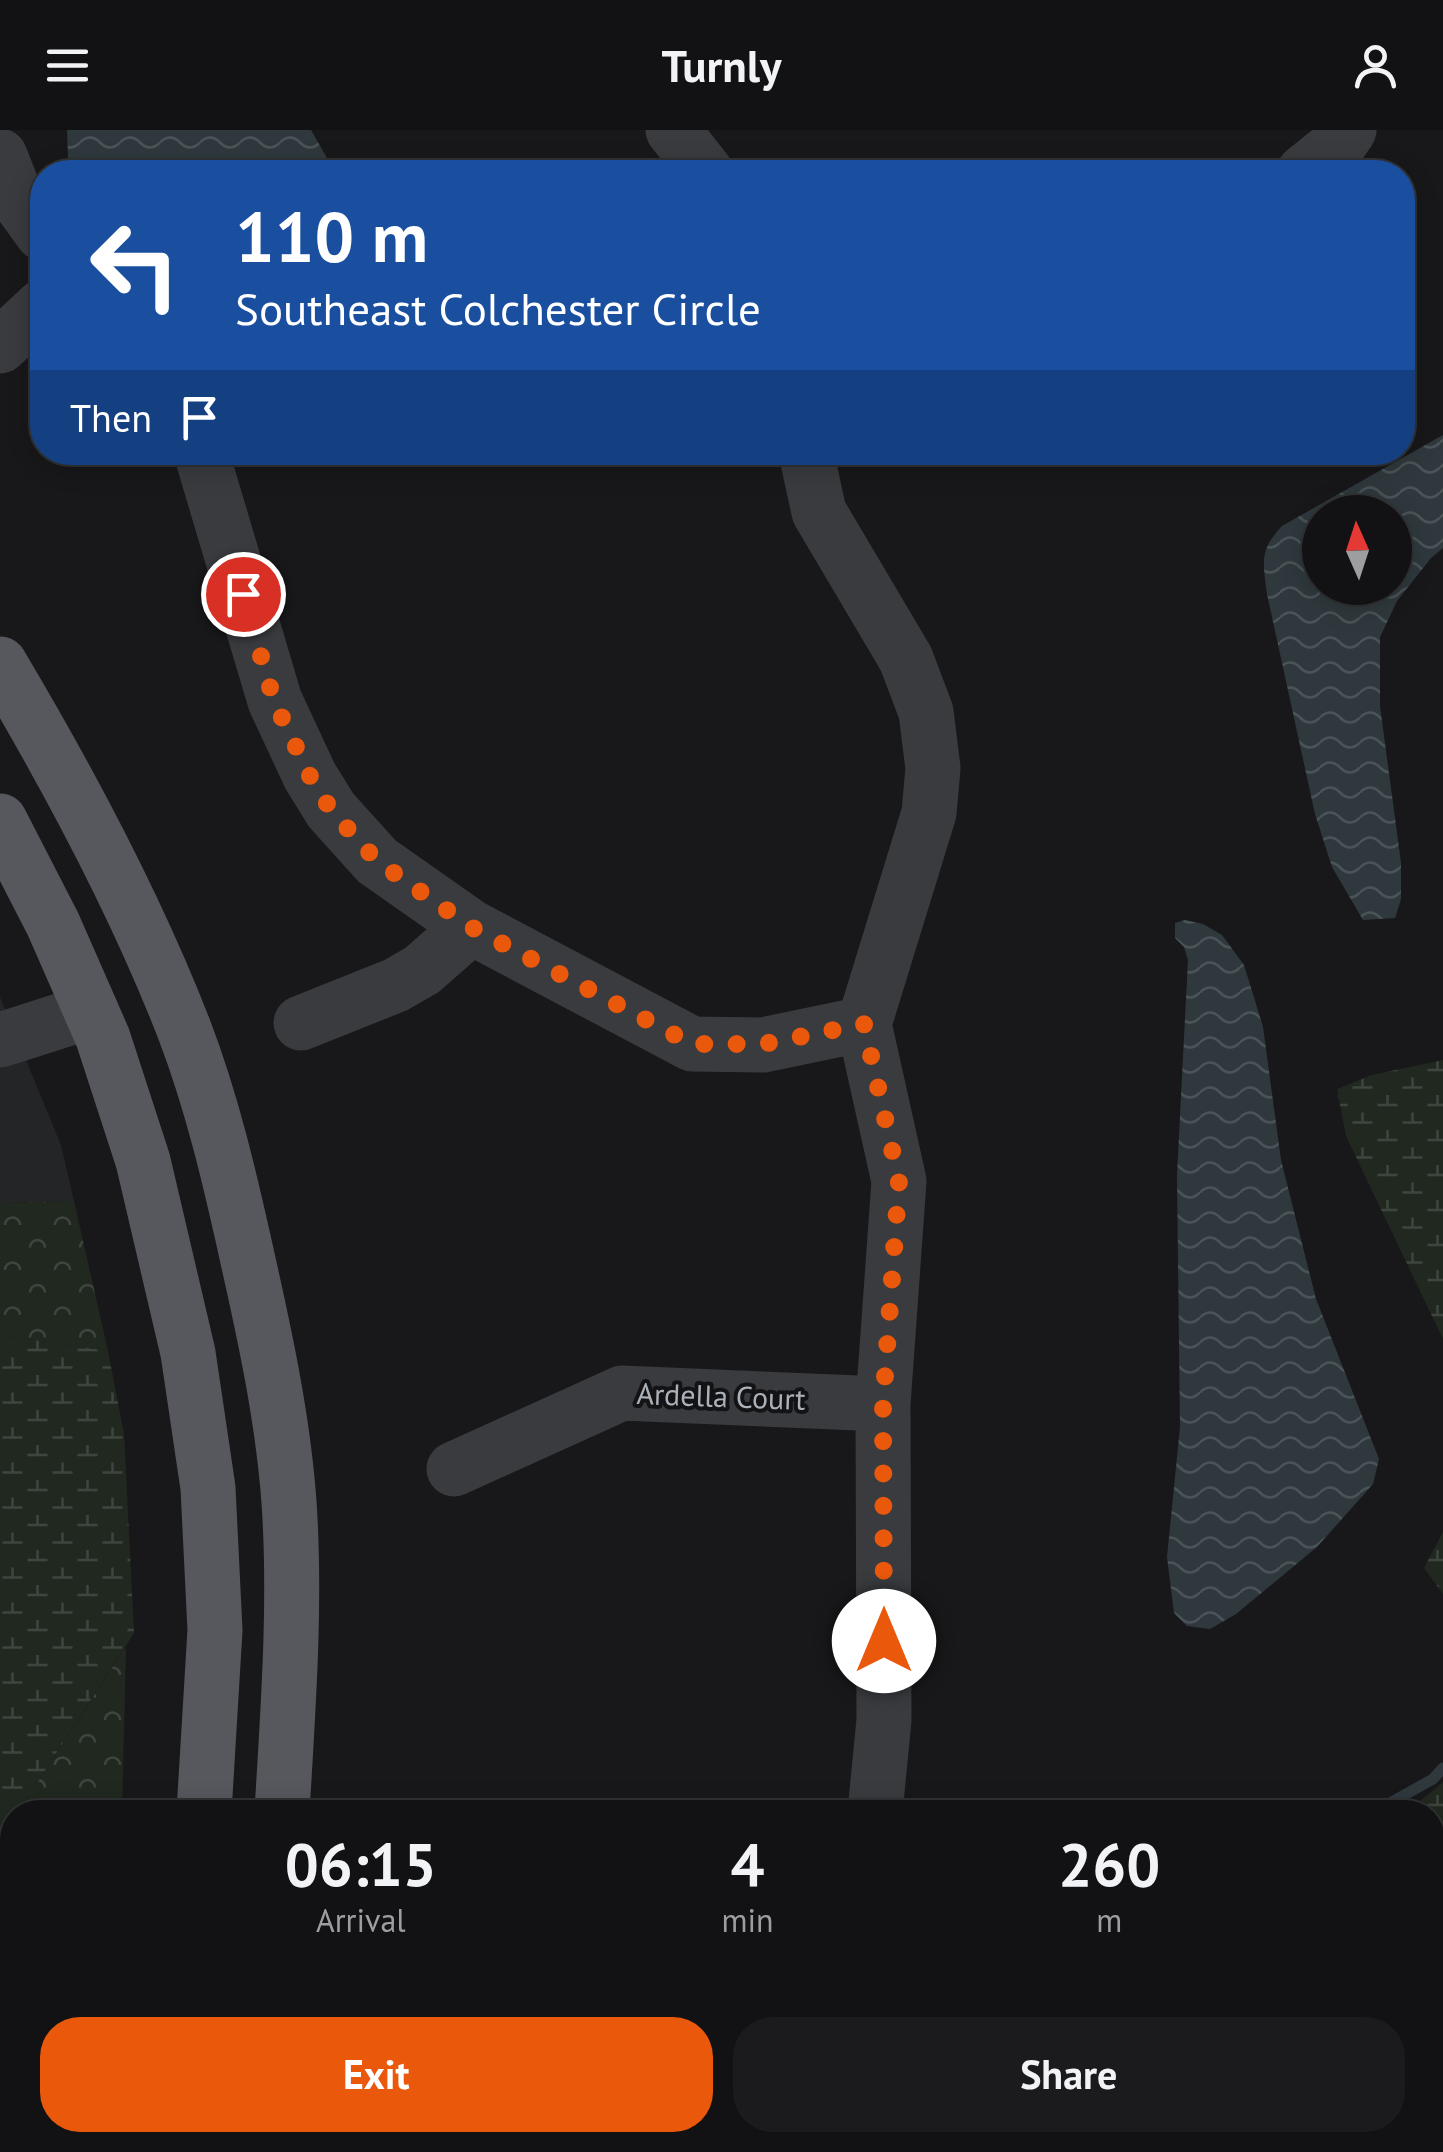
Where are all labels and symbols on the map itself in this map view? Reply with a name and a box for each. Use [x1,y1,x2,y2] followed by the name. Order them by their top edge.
[1302,495,1412,605] north arrow
[201,552,286,637] pin
[636,1373,806,1418] street label: Ardella Court
[832,1589,936,1693] position arrow

